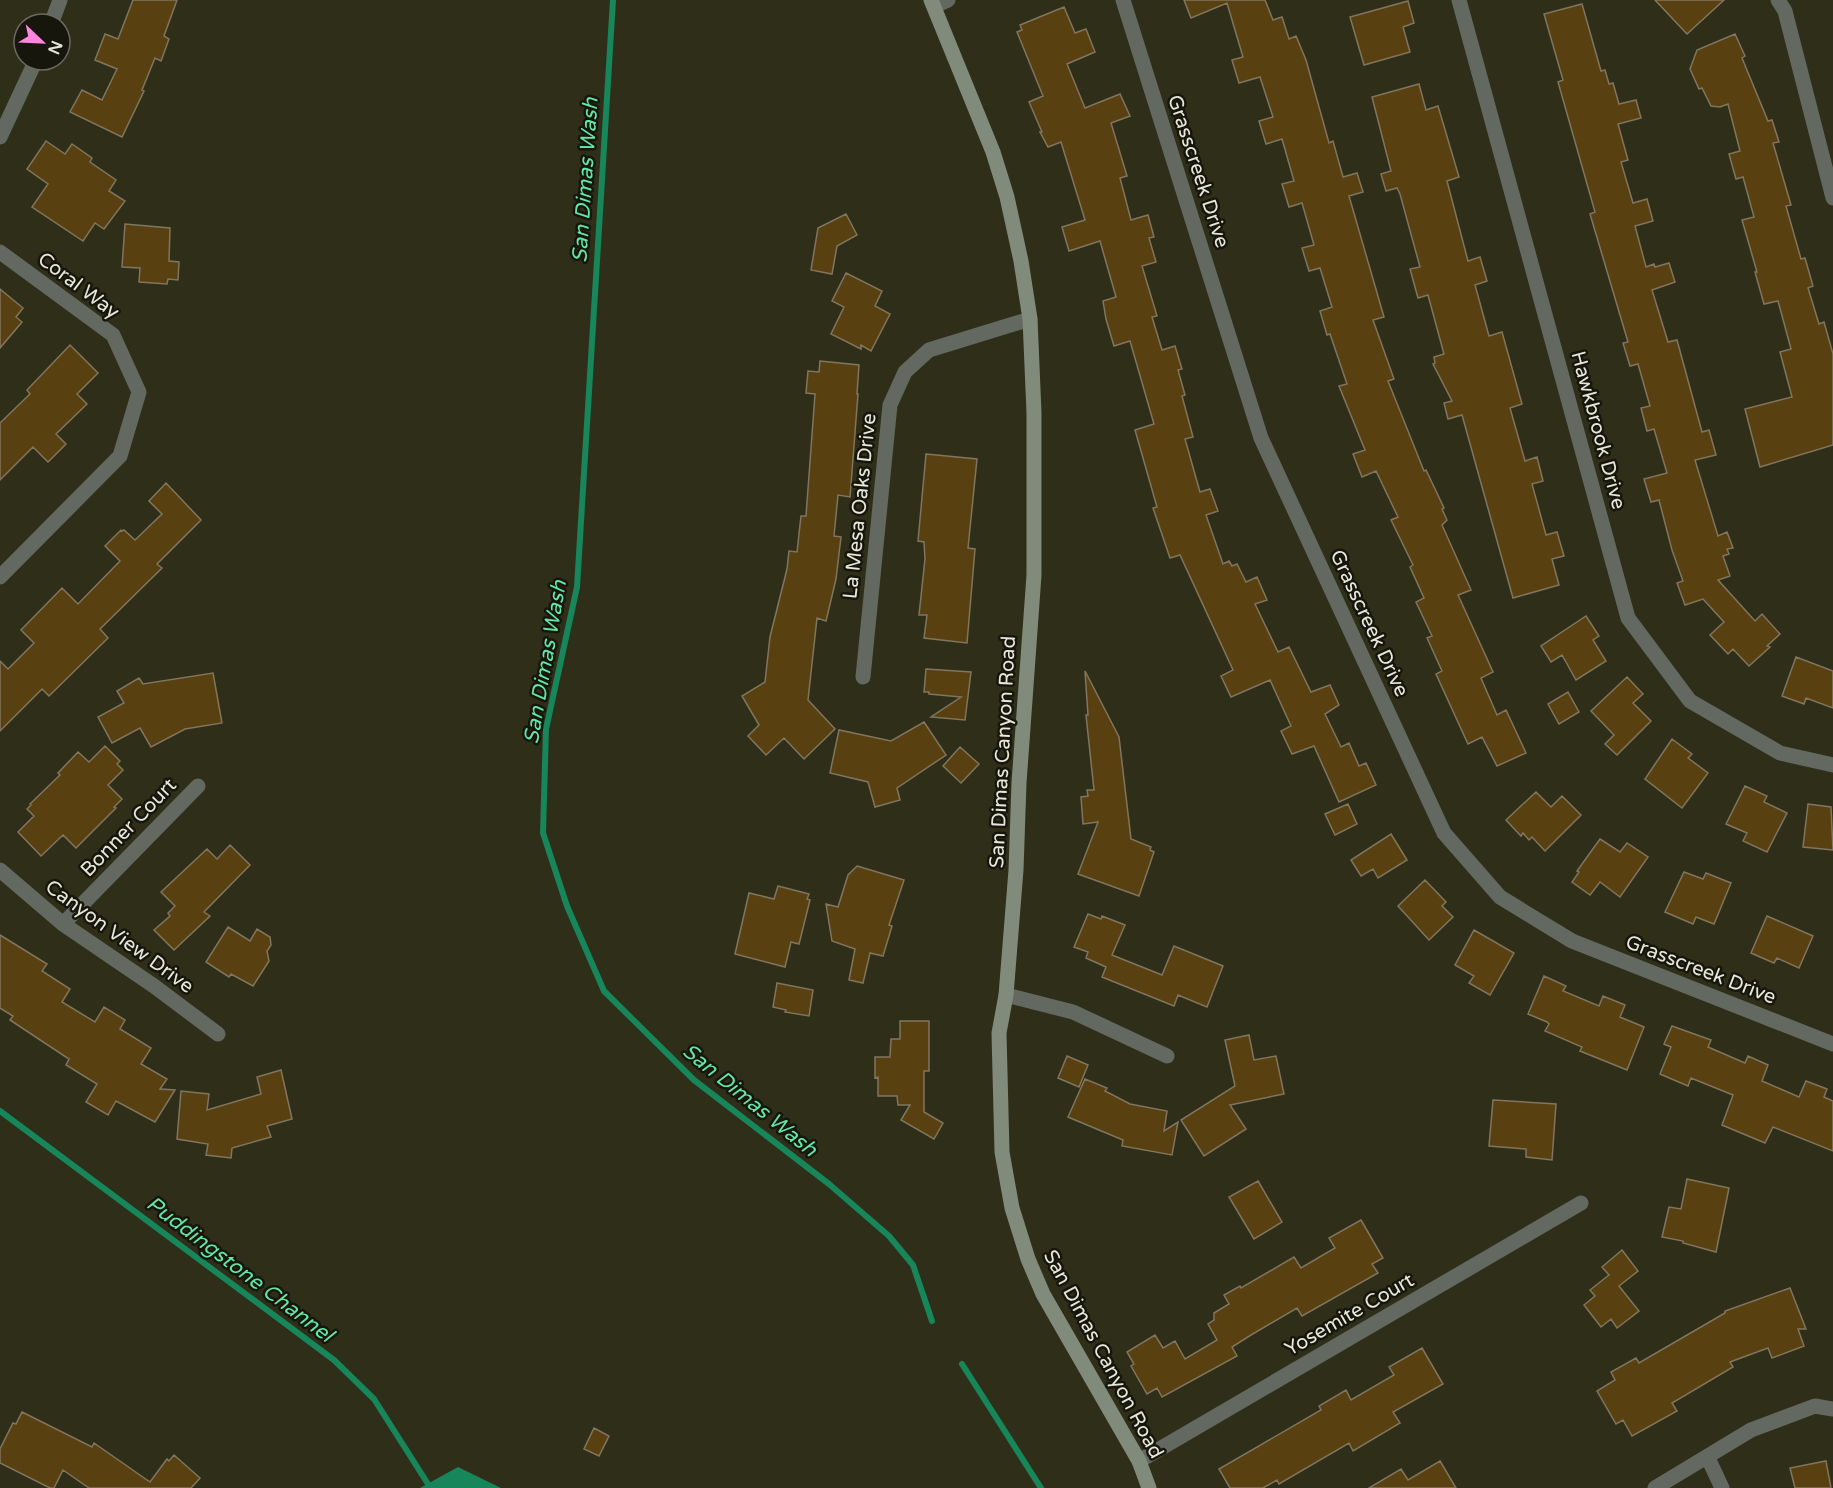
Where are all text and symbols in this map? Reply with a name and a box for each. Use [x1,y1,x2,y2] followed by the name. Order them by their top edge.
[12,12,72,72] north arrow
[43,38,67,57] text: N
[1162,92,1234,251] street label: Grasscreek Drive
[567,95,604,263] water label: San Dimas Wash
[33,247,124,324] street label: Coral Way
[1565,349,1631,512] street label: Hawkbrook Drive
[838,412,882,600] street label: La Mesa Oaks Drive
[1325,546,1414,701] street label: Grasscreek Drive
[519,577,572,746] water label: San Dimas Wash
[985,635,1021,869] street label: San Dimas Canyon Road
[76,773,182,882] street label: Bonner Court
[41,875,198,999] street label: Canyon View Drive
[1622,930,1779,1010] street label: Grasscreek Drive
[678,1039,823,1163] water label: San Dimas Wash
[141,1191,340,1349] water label: Puddingstone Channel
[1038,1246,1168,1463] street label: San Dimas Canyon Road
[1281,1268,1419,1361] street label: Yosemite Court

